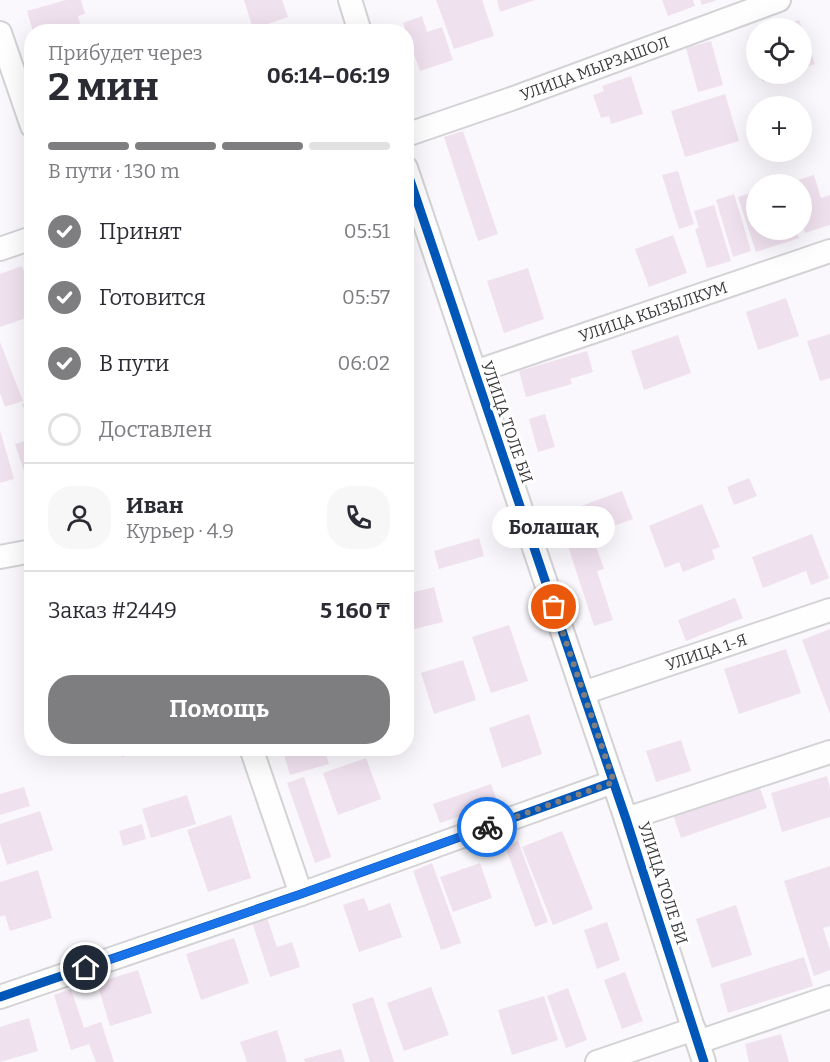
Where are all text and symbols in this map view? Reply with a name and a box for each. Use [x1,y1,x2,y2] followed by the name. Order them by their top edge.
[746,18,812,240] map controls
[746,18,812,84] button: locate
[517,32,672,104] street label: УЛИЦА МЫРЗАШОЛ
[48,41,203,65] text: Прибудет через
[267,62,390,89] text: 06:14–06:19
[48,64,159,110] text: 2 мин
[746,96,812,162] button: +
[48,159,180,183] text: В пути · 130 m
[746,174,812,240] button: −
[48,215,81,248] icon: check
[99,218,182,245] text: Принят
[344,219,390,243] text: 05:51
[576,277,730,345] street label: УЛИЦА КЫЗЫЛКУМ
[48,281,81,314] icon: check
[99,284,206,311] text: Готовится
[342,285,390,309] text: 05:57
[48,347,81,380] icon: check
[99,350,169,377] text: В пути
[338,351,390,375] text: 06:02
[477,358,537,486] street label: УЛИЦА ТОЛЕ БИ
[99,416,212,443] text: Доставлен
[48,486,111,549] button: person
[327,486,390,549] button: phone
[126,492,184,519] text: Иван
[492,505,616,547] callout: Болашақ
[508,515,599,539] text: Болашақ
[126,519,234,543] text: Курьер · 4.9
[528,581,579,632] pin
[537,590,570,623] icon: bag
[48,597,177,624] text: Заказ #2449
[320,597,390,624] text: 5 160 ₸
[663,629,749,674] street label: УЛИЦА 1-Я
[48,675,390,744] button: Помощь
[457,797,517,857] courier
[471,811,504,844] icon: bike
[634,819,692,947] street label: УЛИЦА ТОЛЕ БИ
[60,942,111,993] pin
[69,951,102,984] icon: home

